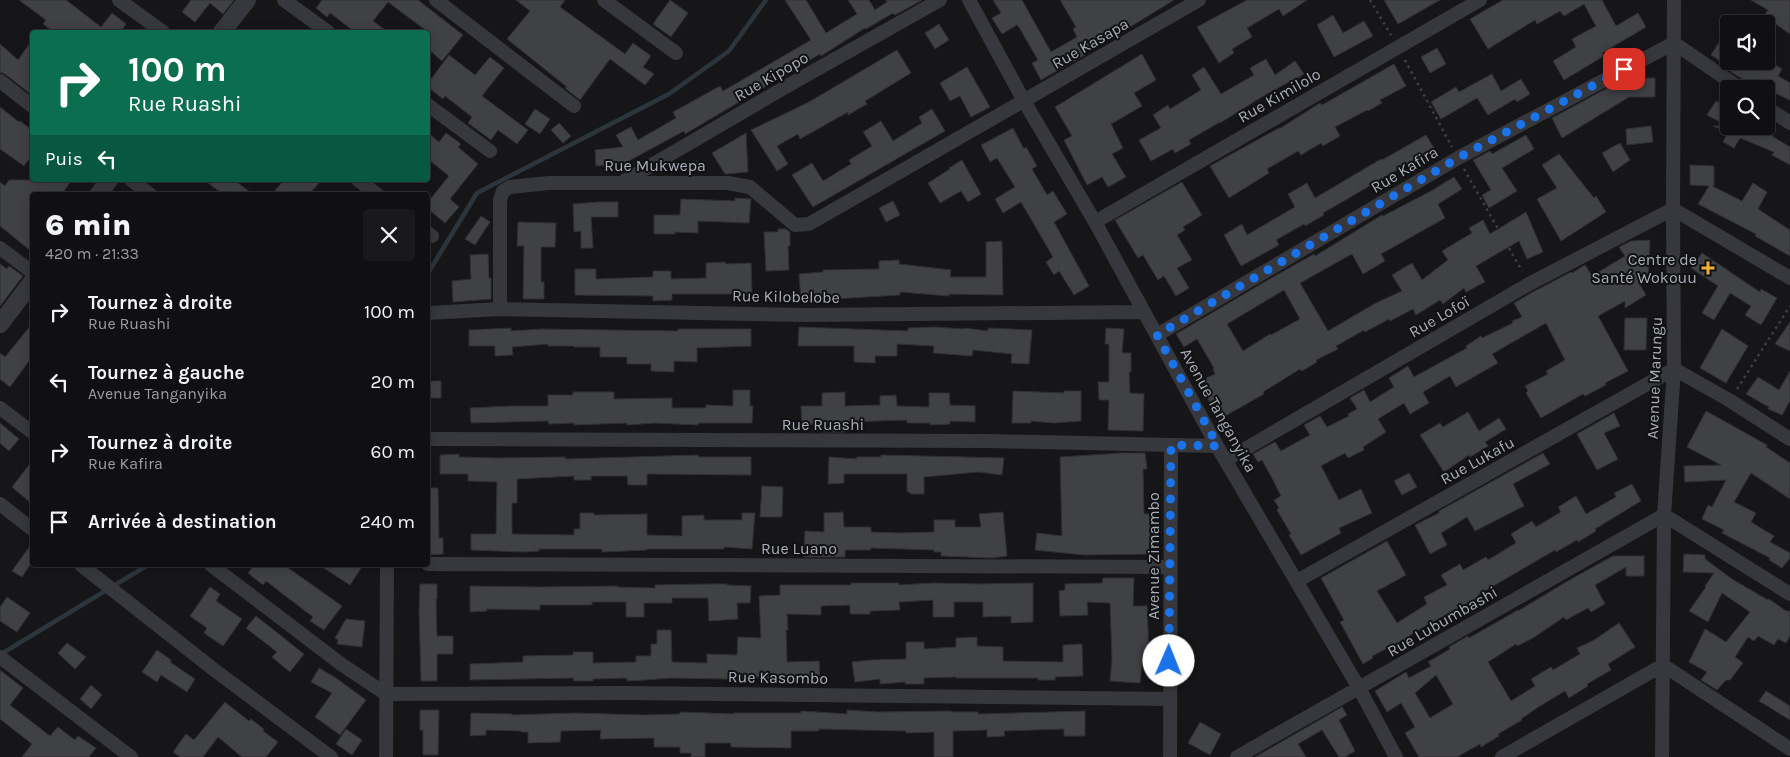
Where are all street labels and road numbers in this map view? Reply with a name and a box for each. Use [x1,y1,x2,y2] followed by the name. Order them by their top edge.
[1049,14,1132,73] street label: Rue Kasapa
[731,48,812,105] street label: Rue Kipopo
[1235,64,1324,127] street label: Rue Kimilolo
[1367,142,1441,197] street label: Rue Kafira
[604,156,706,175] street label: Rue Mukwepa
[732,286,840,307] street label: Rue Kilobelobe
[1406,291,1473,341] street label: Rue Lofoï
[1643,316,1666,440] street label: Avenue Marungu
[1177,345,1261,476] street label: Avenue Tanganyika
[782,415,864,434] street label: Rue Ruashi
[1437,432,1518,489] street label: Rue Lukafu
[1144,492,1163,620] street label: Avenue Zimambo
[761,539,837,558] street label: Rue Luano
[1384,582,1501,661] street label: Rue Lubumbashi
[728,667,828,688] street label: Rue Kasombo

